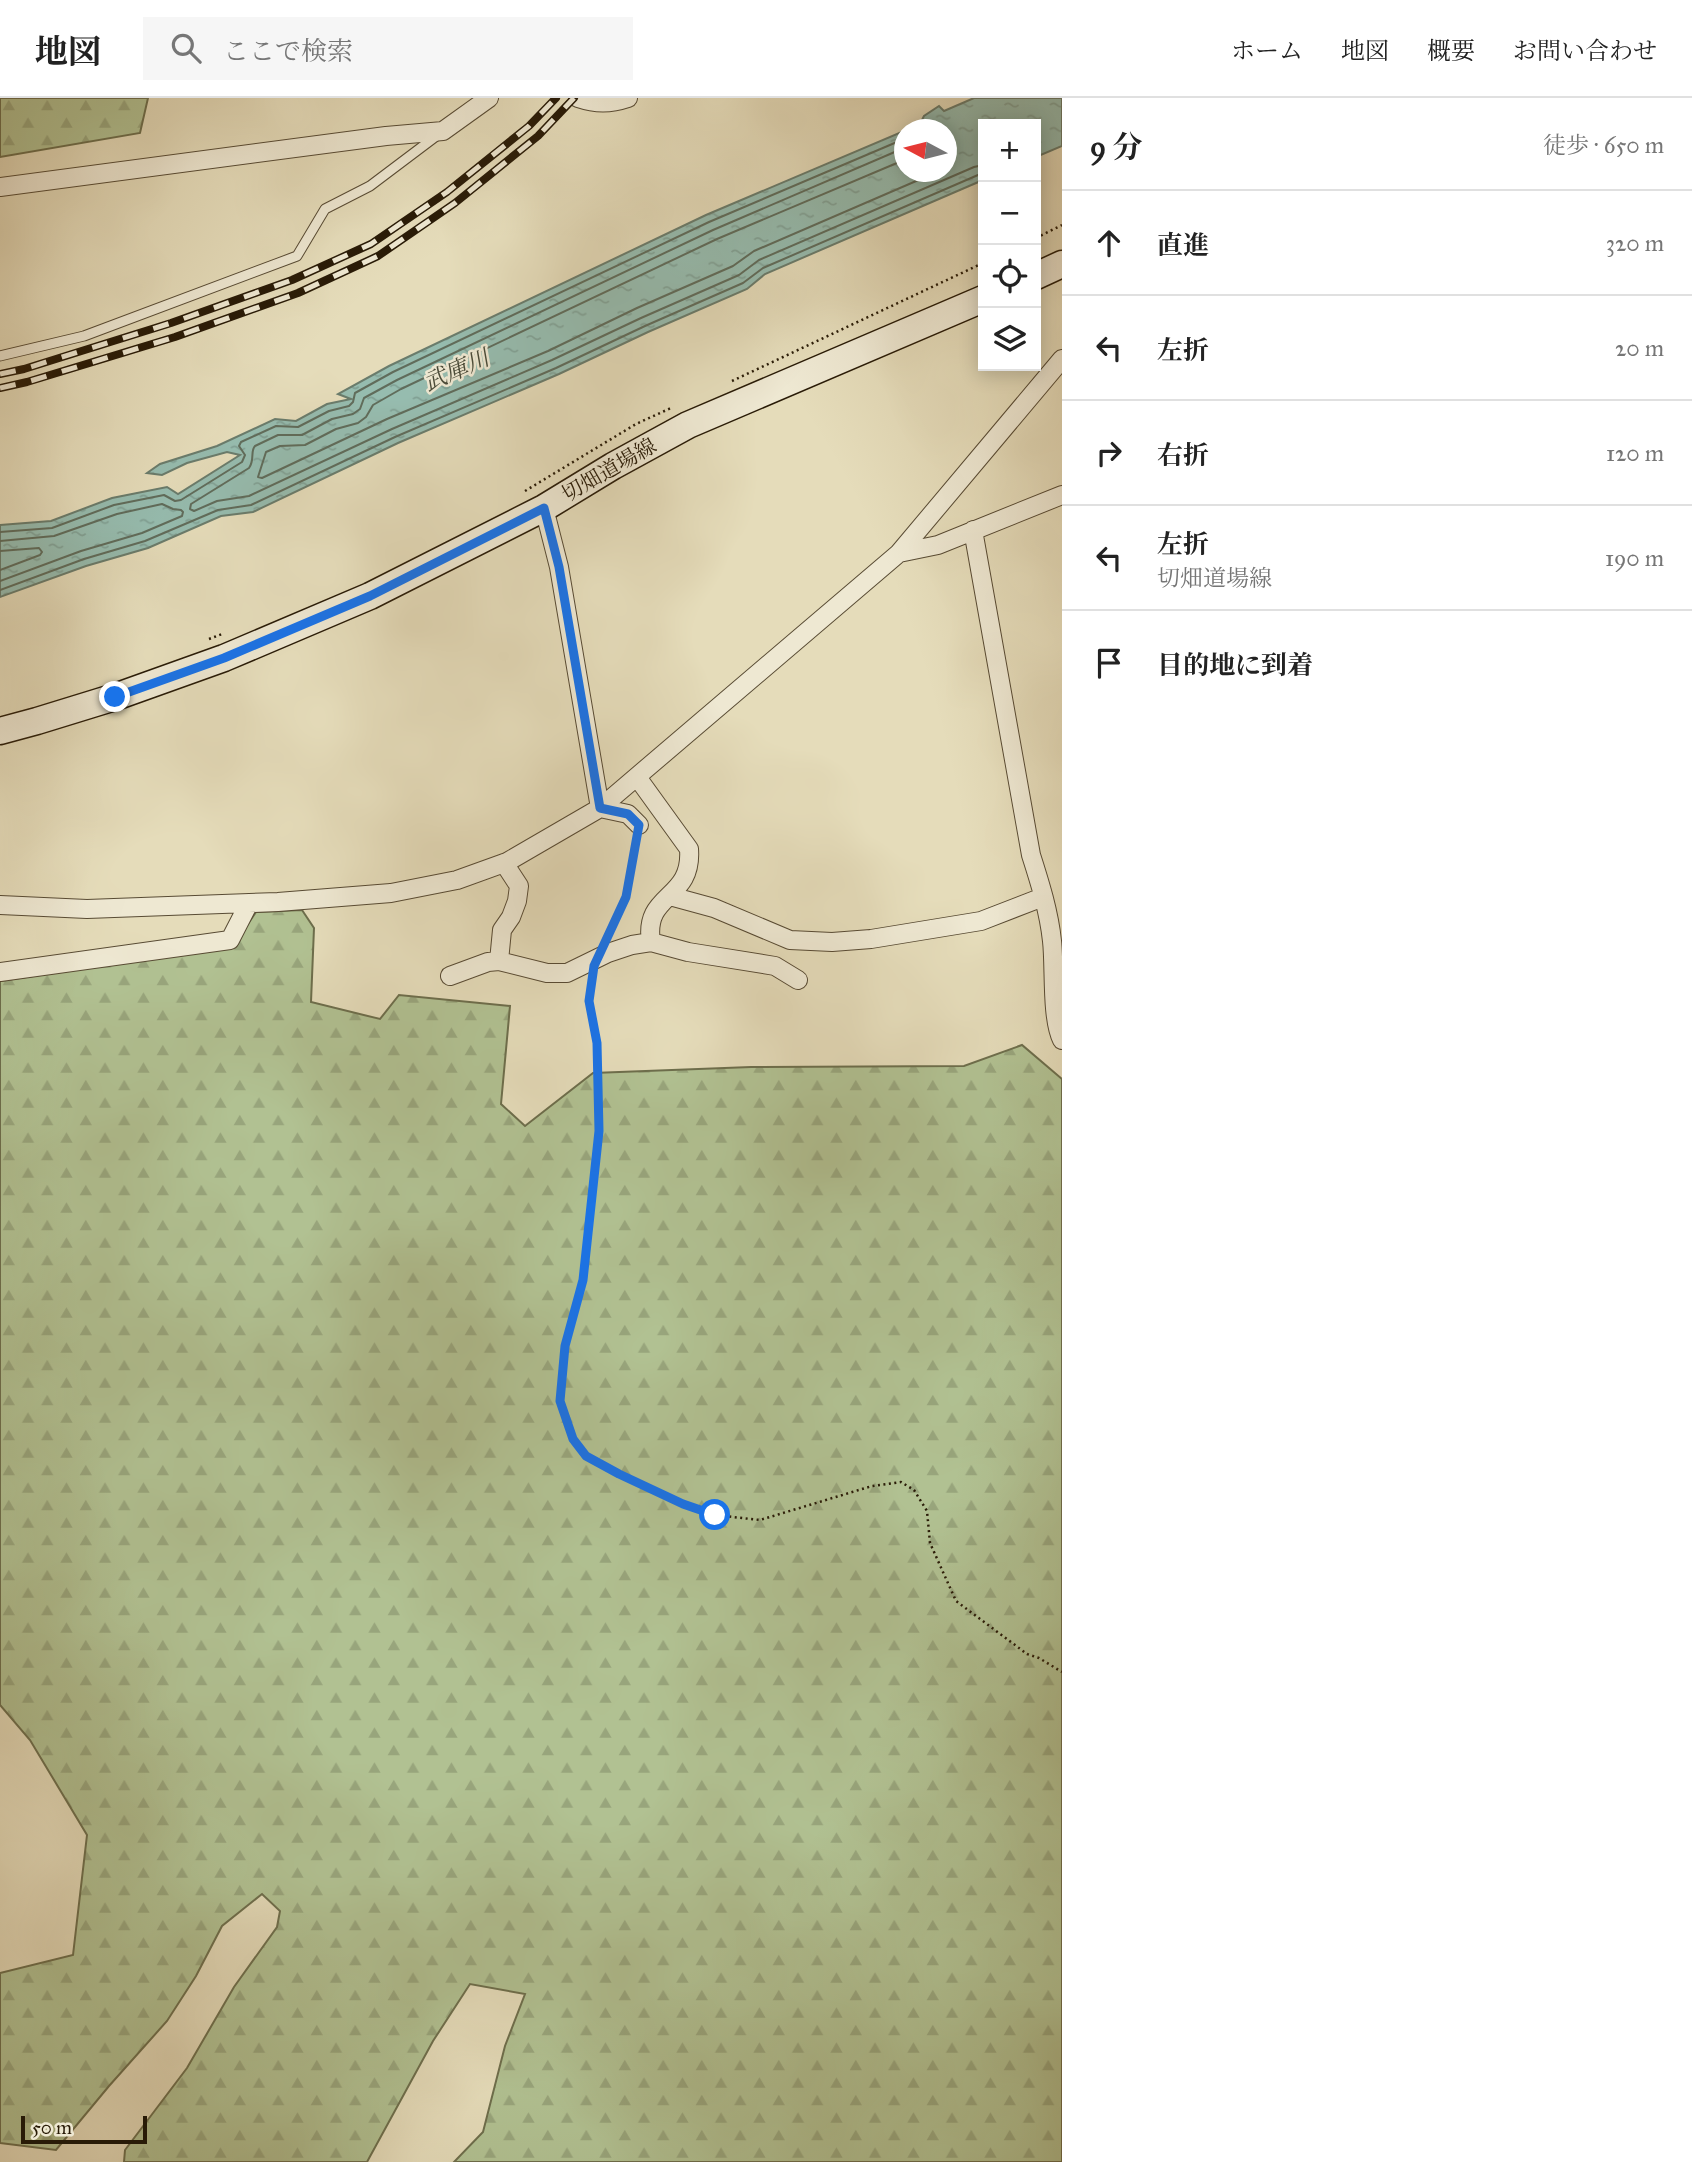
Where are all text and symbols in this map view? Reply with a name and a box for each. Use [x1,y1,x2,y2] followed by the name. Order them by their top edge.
[143,17,633,80] search box
[167,29,205,67] icon: search
[35,32,101,72] text: 地図
[223,35,353,67] text: ここで検索
[1231,36,1303,66] text: ホーム
[1341,36,1389,66] text: 地図
[1427,36,1475,66] text: 概要
[1513,36,1657,66] text: お問い合わせ
[894,119,957,182] north arrow
[978,119,1041,371] map controls
[978,119,1041,182] button: +
[1090,129,1143,165] text: 9 分
[1543,131,1664,159] text: 徒歩 · 650 m
[978,182,1041,245] button: −
[1090,224,1128,262] icon: ahead
[1157,229,1209,261] text: 直進
[1606,229,1664,257] text: 320 m
[978,245,1041,308] button: locate
[978,308,1041,371] button: layers
[1090,329,1128,367] icon: left
[1157,334,1209,366] text: 左折
[1615,334,1664,362] text: 20 m
[419,342,496,397] water label: 武庫川
[557,432,661,508] street label: 切畑道場線
[1090,434,1128,472] icon: right
[1157,439,1209,471] text: 右折
[1606,439,1664,467] text: 120 m
[1157,528,1209,560] text: 左折
[1090,539,1128,577] icon: left
[1605,544,1664,572] text: 190 m
[1157,564,1272,592] text: 切畑道場線
[1090,644,1128,682] icon: arrive
[1157,649,1313,681] text: 目的地に到着
[99,681,130,712] route end
[699,1499,730,1530] route start
[21,2113,147,2145] scale bar
[32,2116,72,2139] text: 50 m

